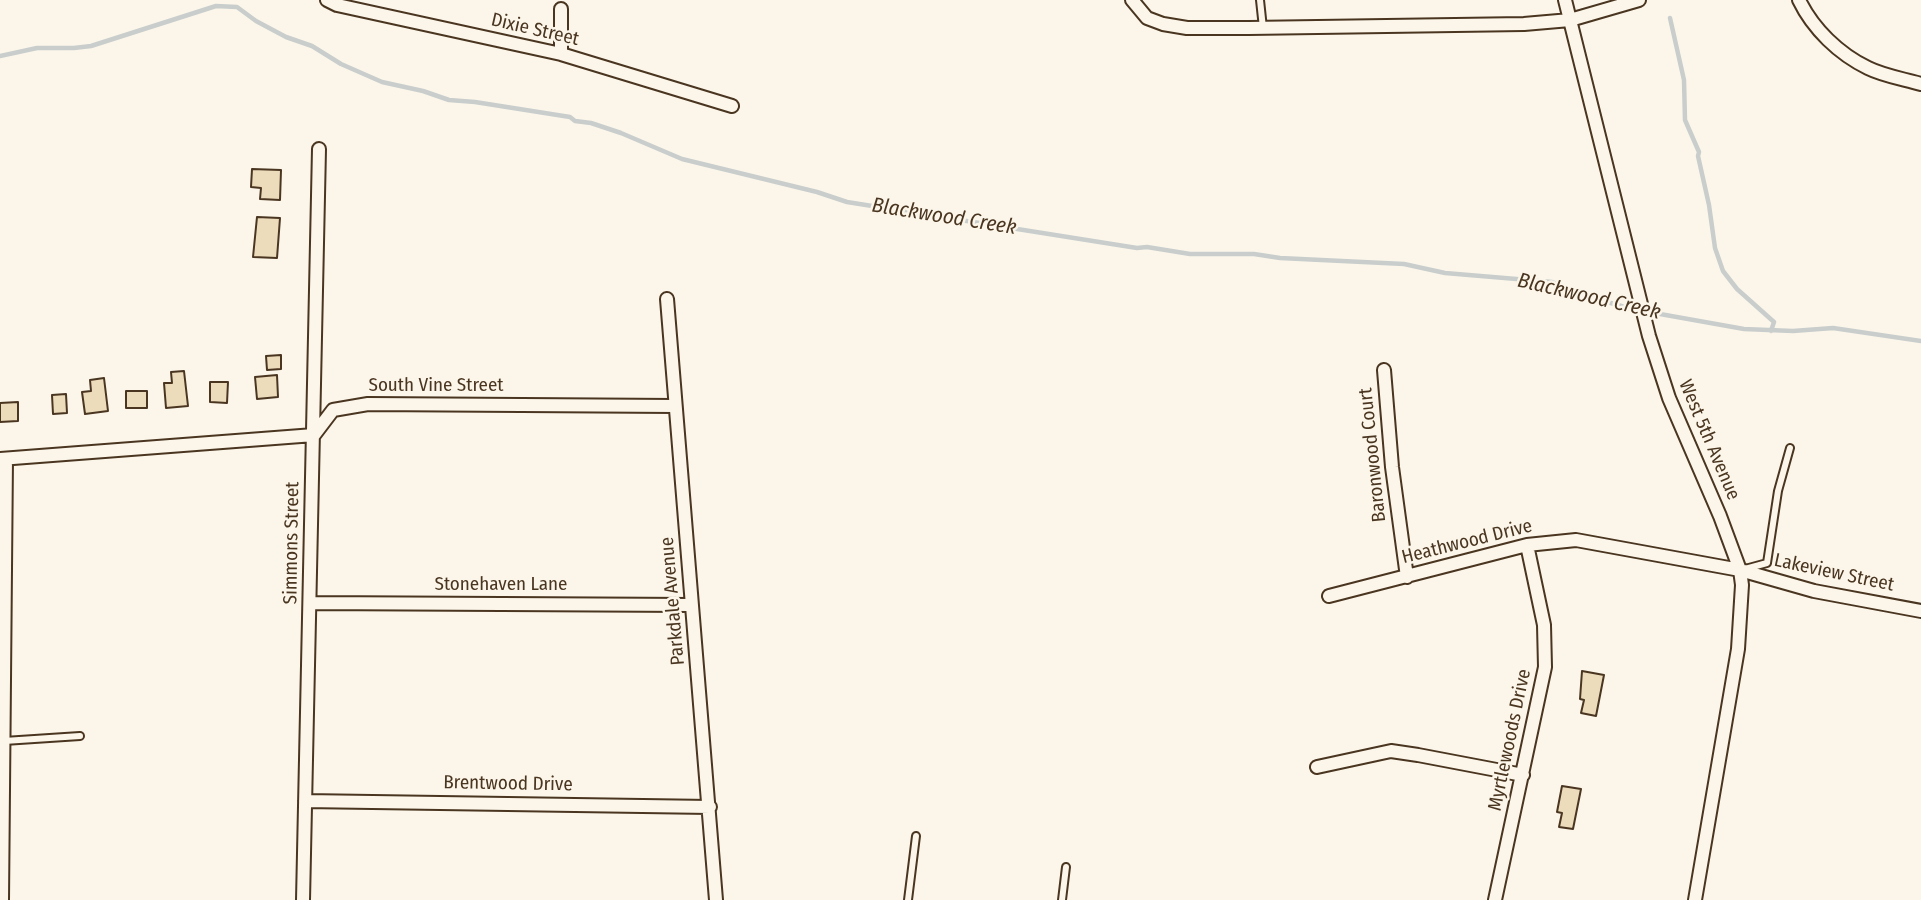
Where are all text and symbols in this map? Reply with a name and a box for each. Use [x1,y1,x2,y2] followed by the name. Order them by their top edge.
[489,9,581,51] street label: Dixie Street
[870,193,1018,241] water label: Blackwood Creek
[1515,268,1663,326] water label: Blackwood Creek
[368,375,504,397] street label: South Vine Street
[1673,376,1745,504] street label: West 5th Avenue
[1355,387,1391,523] street label: Baronwood Court
[280,481,304,605] street label: Simmons Street
[1399,515,1535,569] street label: Heathwood Drive
[656,536,690,666] street label: Parkdale Avenue
[1772,549,1896,597] street label: Lakeview Street
[434,574,568,596] street label: Stonehaven Lane
[1484,667,1536,813] street label: Myrtlewoods Drive
[443,771,573,797] street label: Brentwood Drive

